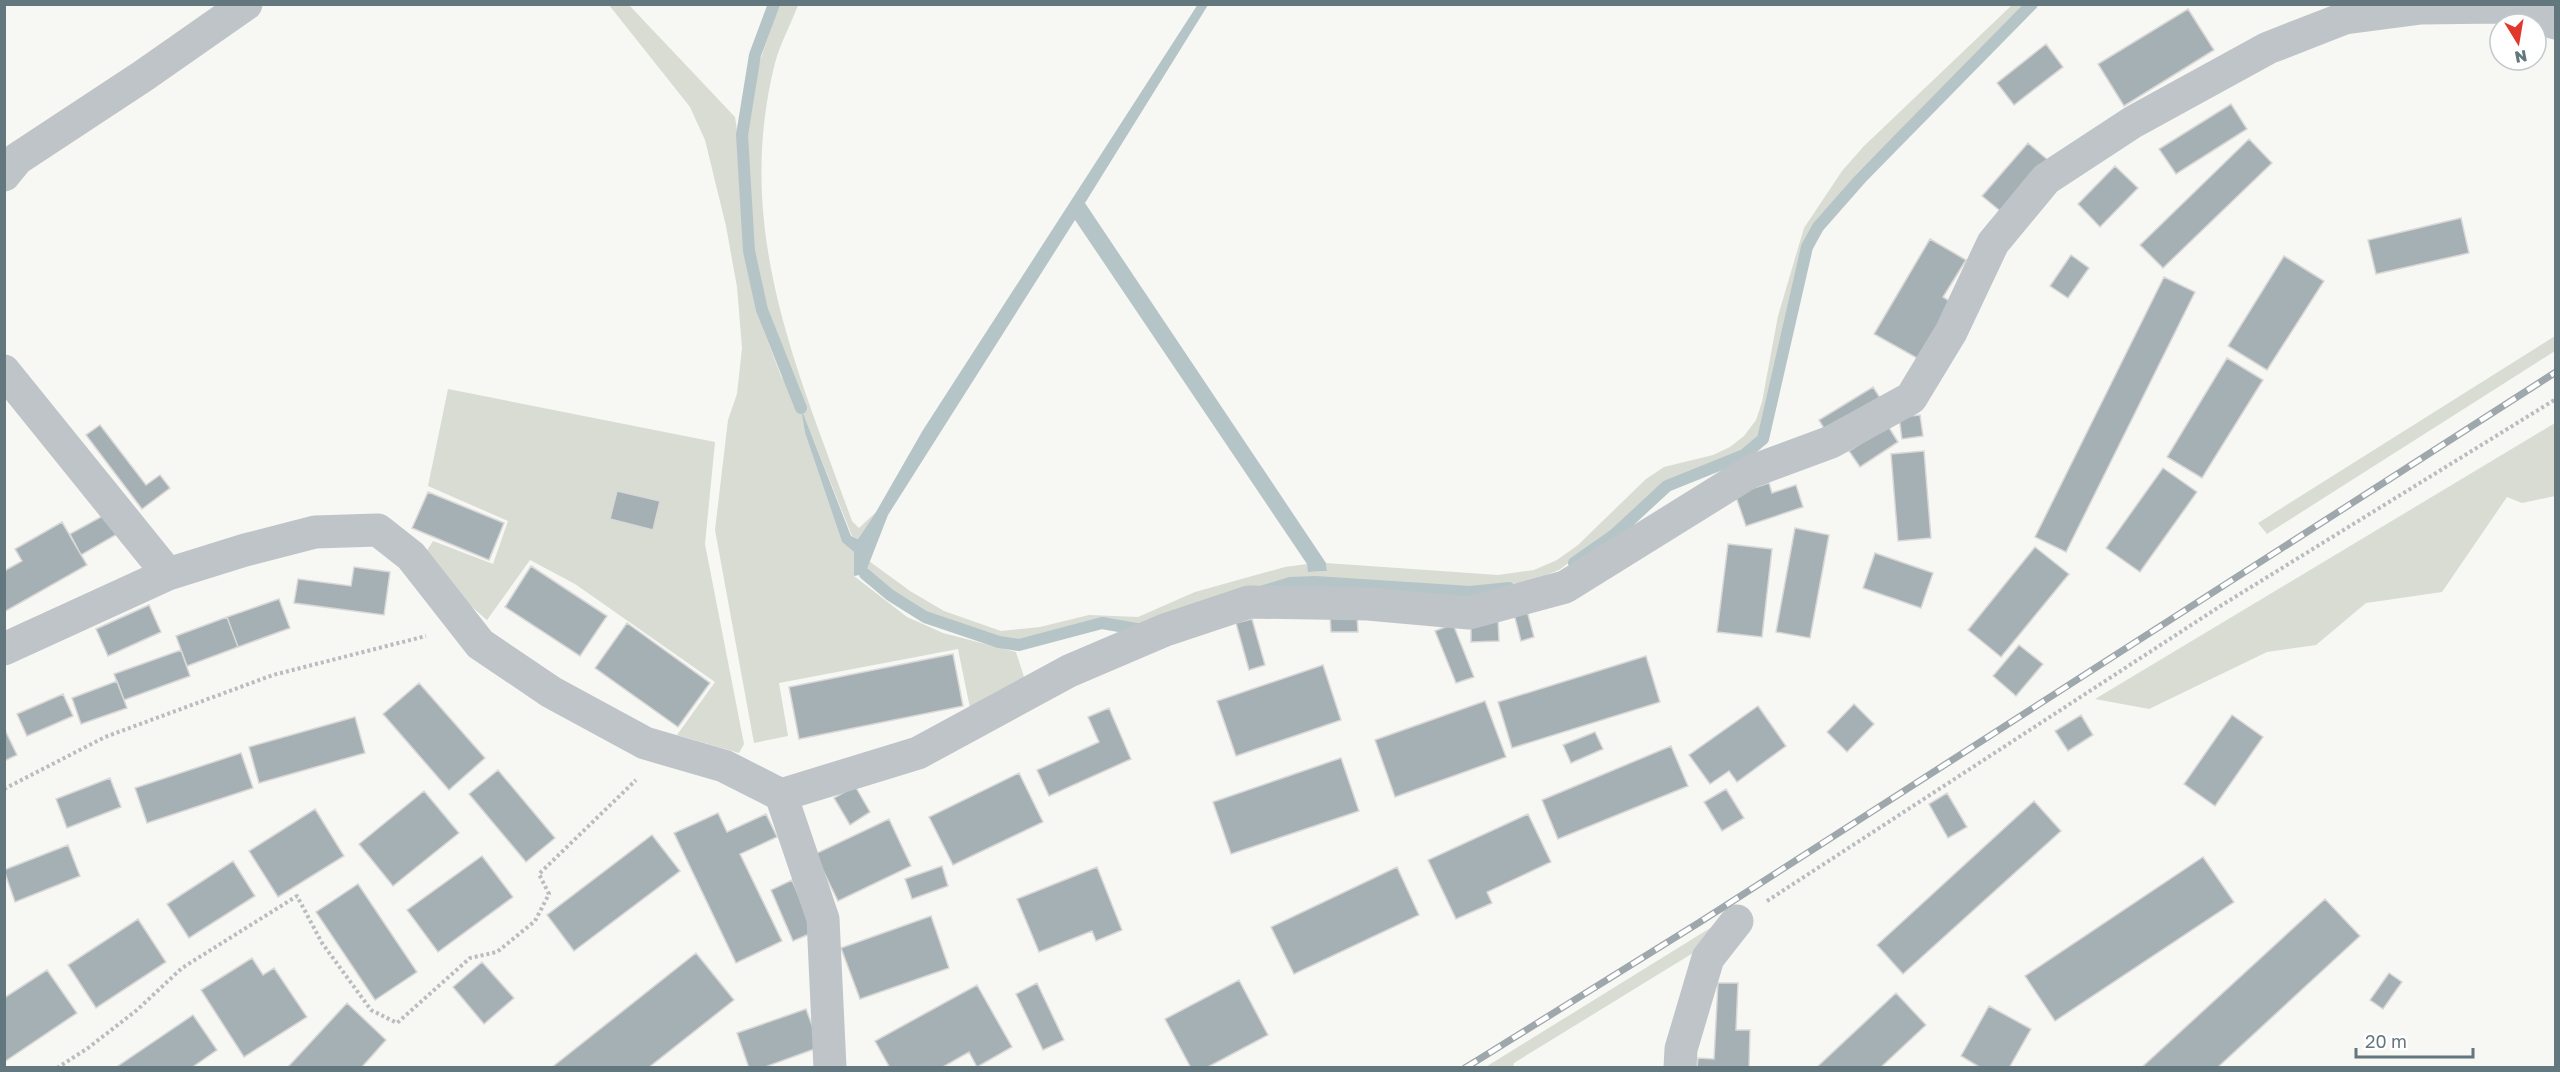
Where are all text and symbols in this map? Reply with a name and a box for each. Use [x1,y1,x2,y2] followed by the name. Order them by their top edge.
[2488,12,2548,72] north arrow
[2513,46,2529,68] text: N
[2356,1021,2473,1059] scale bar
[2365,1030,2407,1052] text: 20 m

